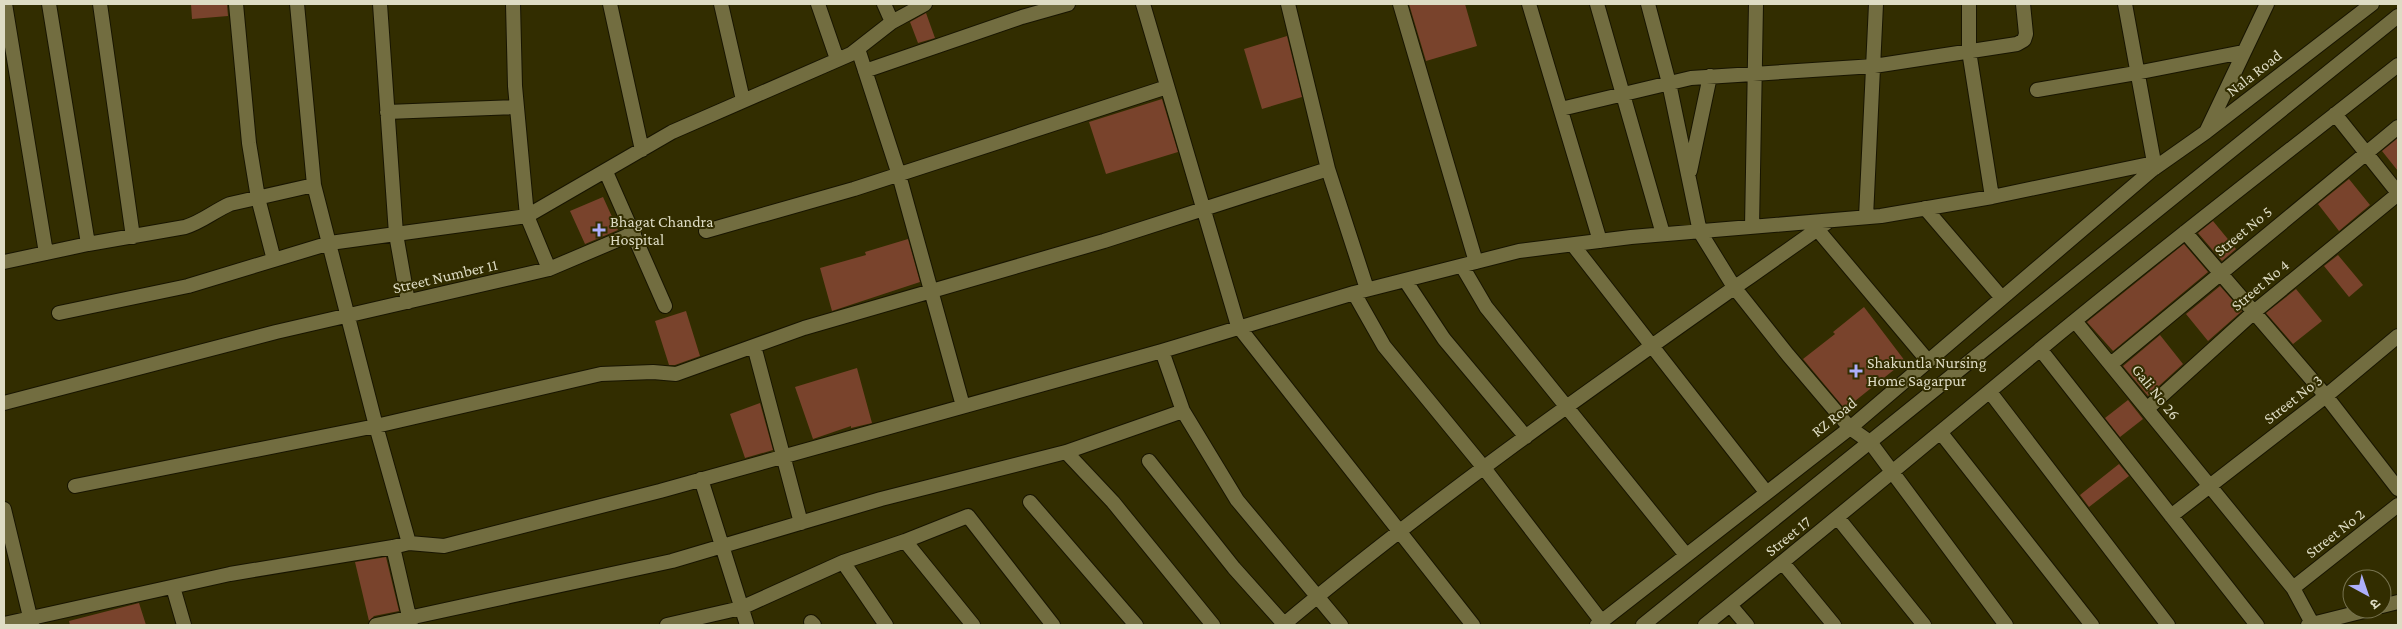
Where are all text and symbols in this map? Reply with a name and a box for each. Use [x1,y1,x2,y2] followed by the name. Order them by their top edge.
[2223,46,2285,100] street label: Nala Road
[2211,203,2275,259] street label: Street No 5
[610,213,714,249] place label: Bhagat Chandra Hospital
[592,223,606,237] marker: Bhagat Chandra Hospital
[391,256,499,296] street label: Street Number 11
[2228,256,2292,314] street label: Street No 4
[1867,354,1987,390] place label: Shakuntla Nursing Home Sagarpur
[2129,361,2183,423] street label: Gali No 26
[1849,364,1863,378] marker: Shakuntla Nursing Home Sagarpur
[2260,371,2326,427] street label: Street No 3
[1808,393,1860,440] street label: RZ Road
[2302,505,2368,561] street label: Street No 2
[1762,512,1814,559] street label: Street 17
[2342,569,2392,619] north arrow
[2366,595,2384,613] text: उ

